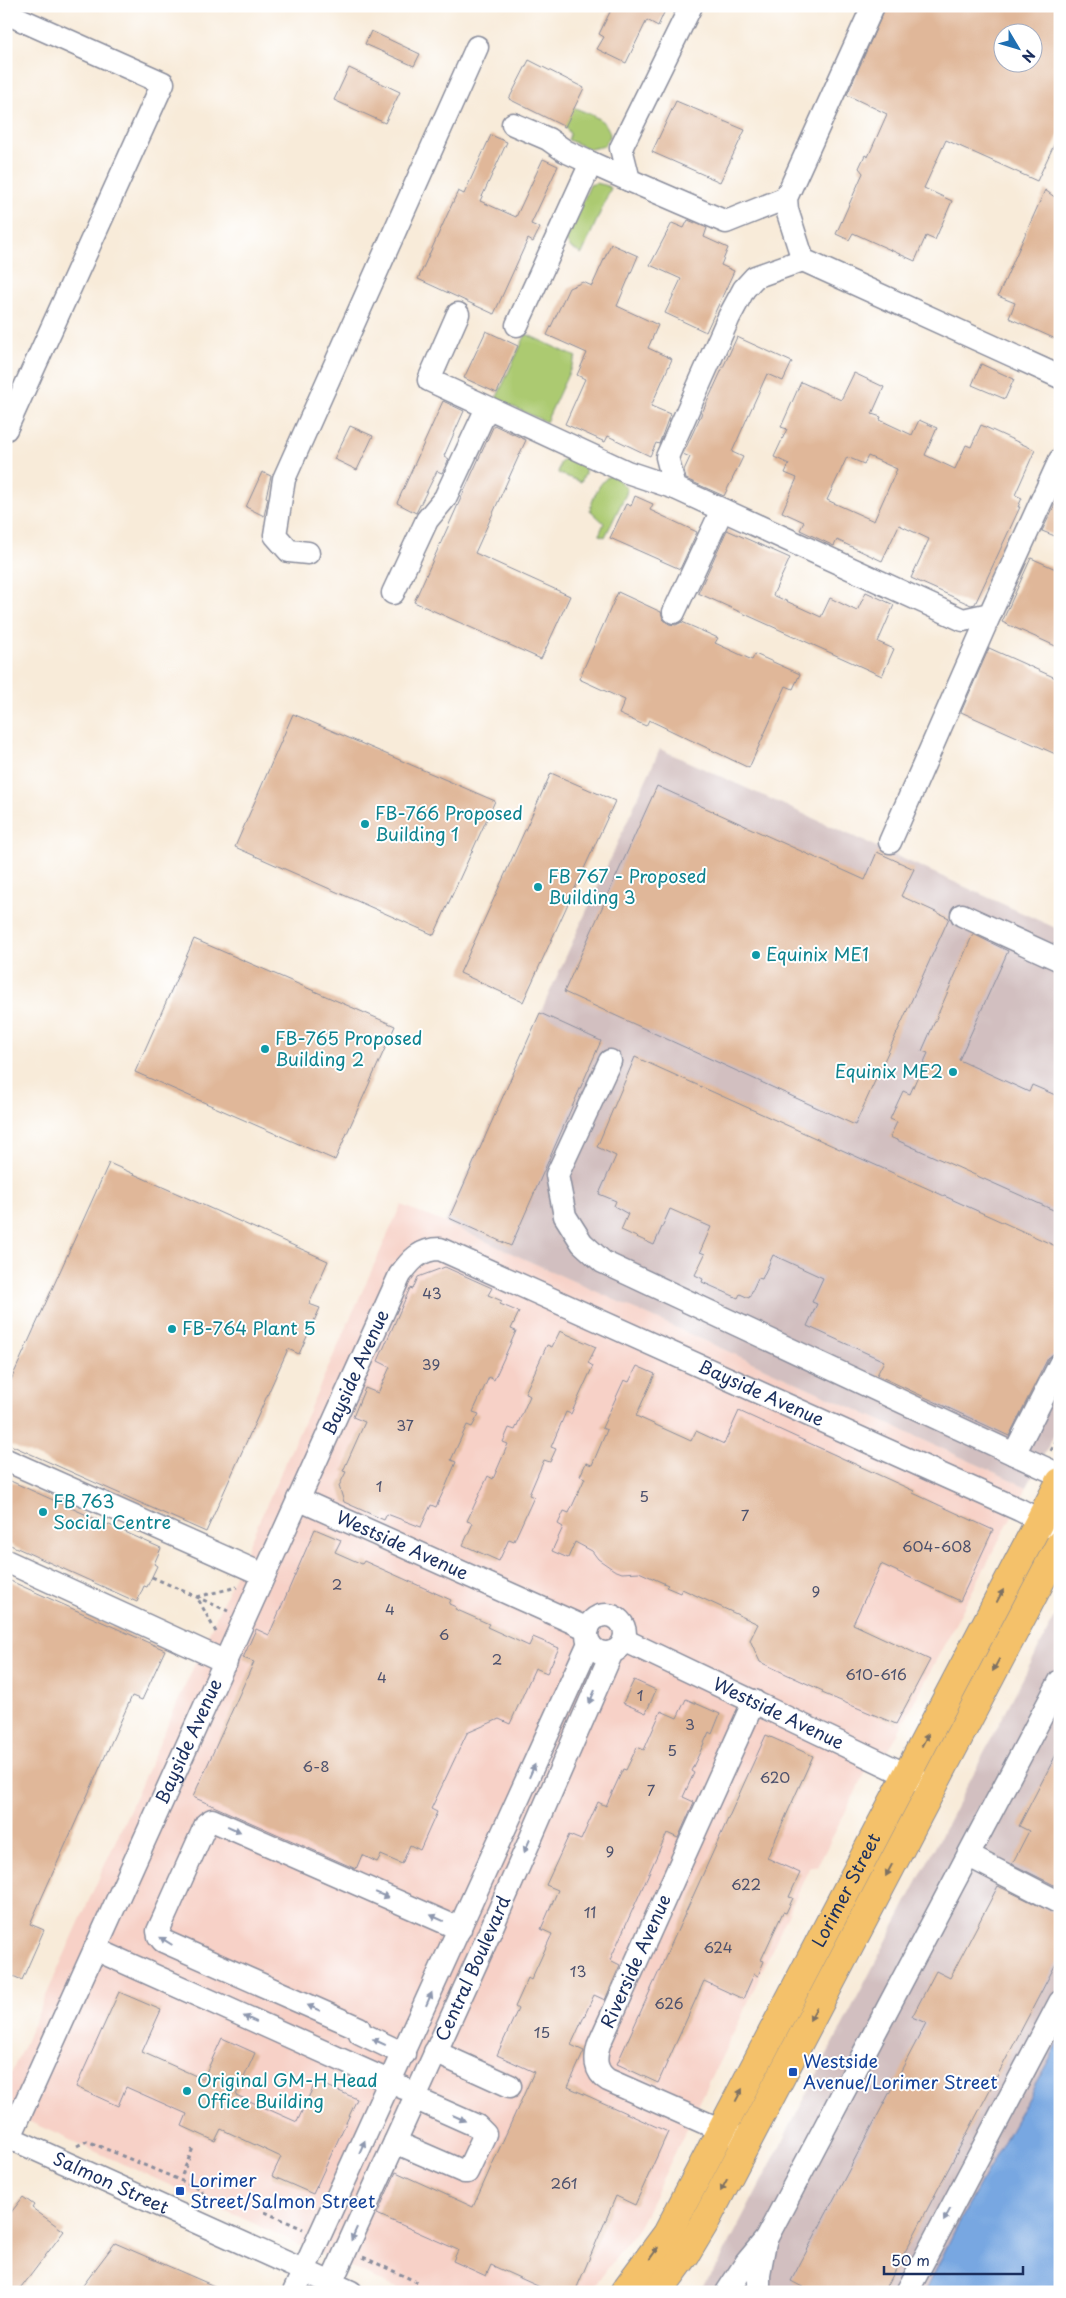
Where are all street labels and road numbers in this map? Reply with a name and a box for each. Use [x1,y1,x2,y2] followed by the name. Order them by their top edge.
[314,1305,395,1439] street label: Bayside Avenue
[694,1352,829,1432] street label: Bayside Avenue
[332,1503,473,1586] street label: Westside Avenue
[709,1669,849,1755] street label: Westside Avenue
[147,1674,228,1808] street label: Bayside Avenue
[804,1828,886,1952] street label: Lorimer Street
[593,1889,677,2032] street label: Riverside Avenue
[427,1891,516,2045] street label: Central Boulevard
[49,2144,174,2220] street label: Salmon Street

